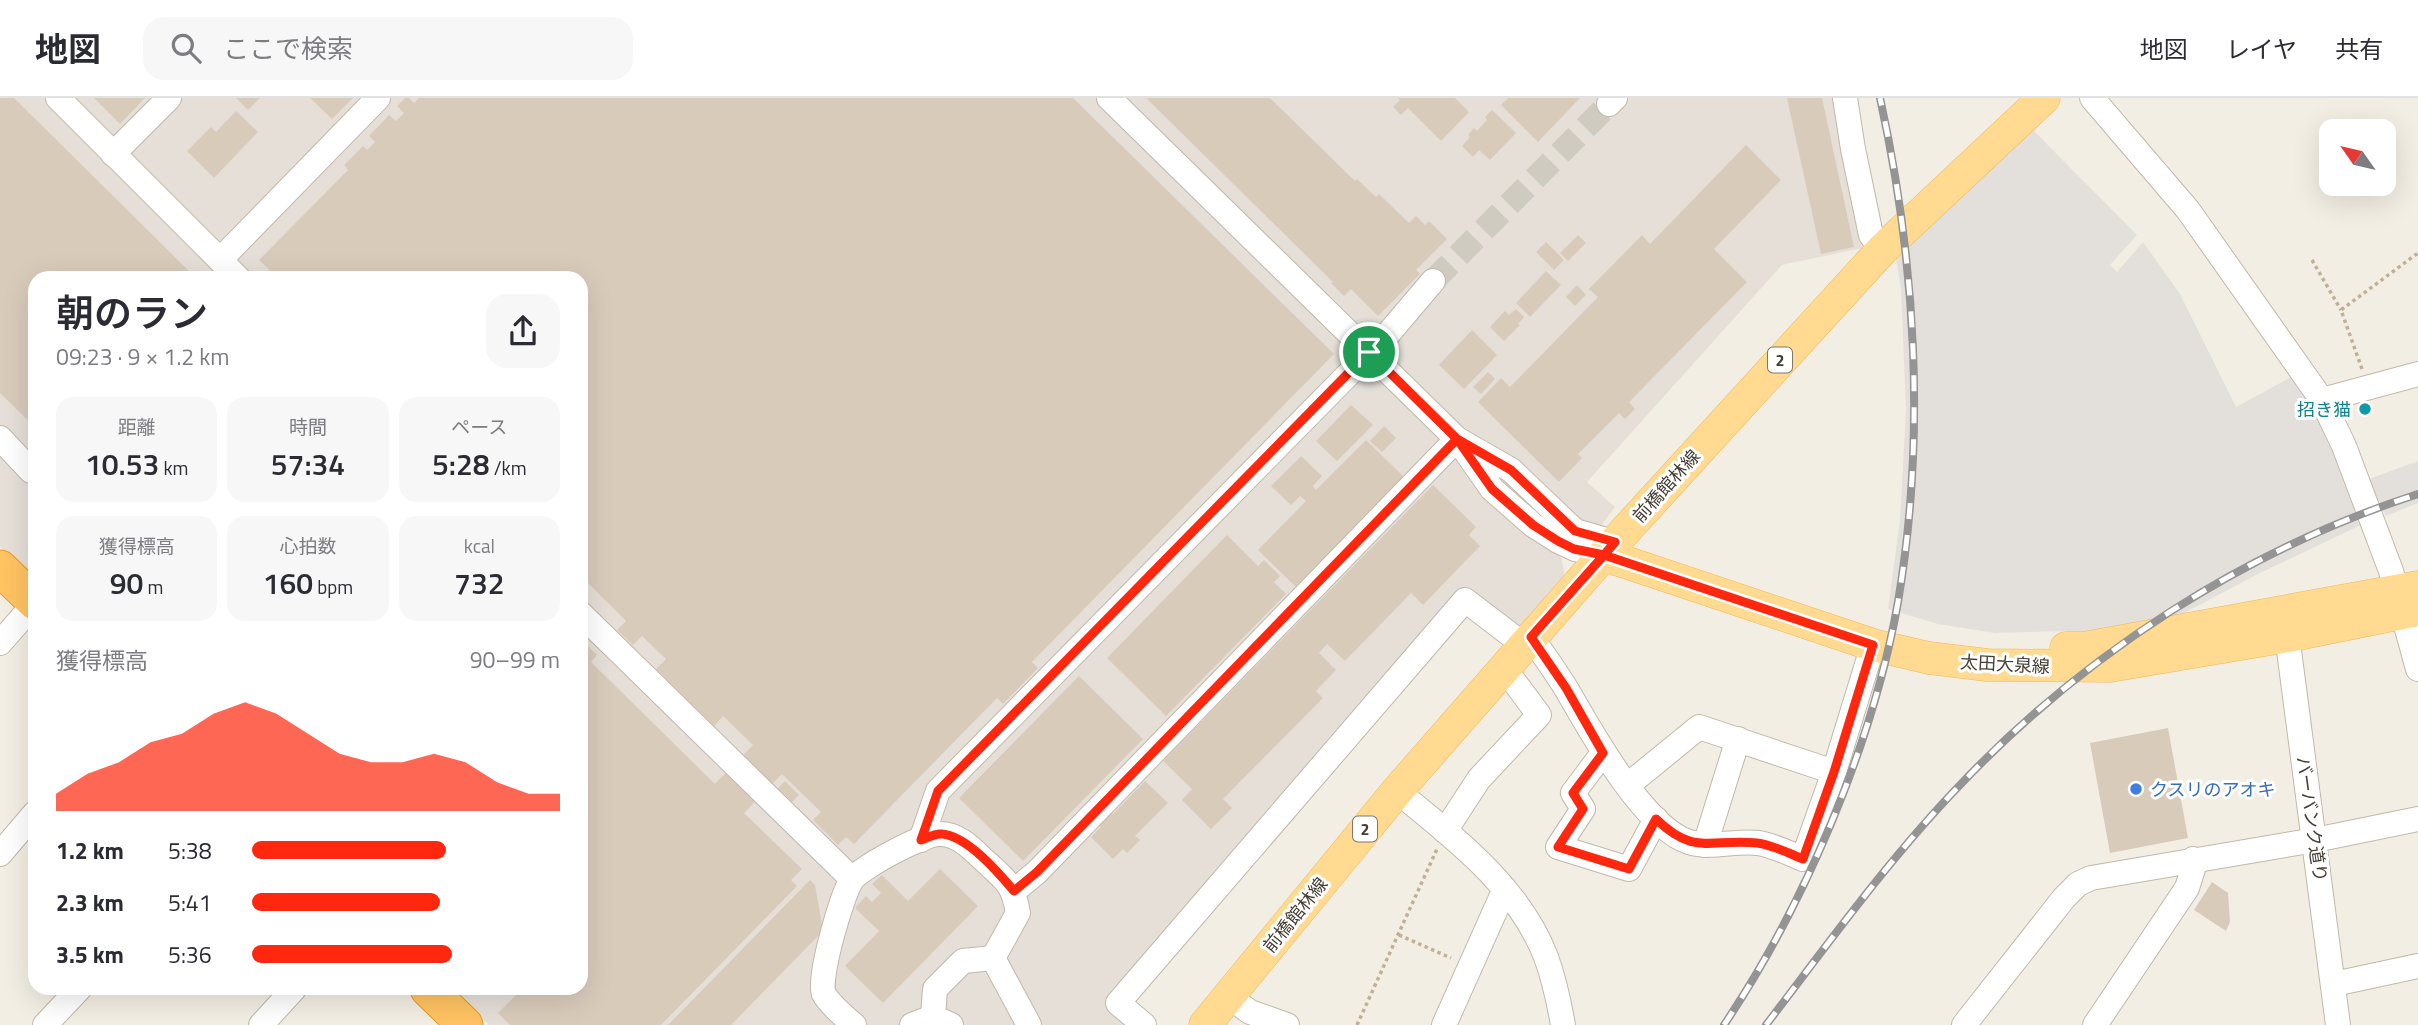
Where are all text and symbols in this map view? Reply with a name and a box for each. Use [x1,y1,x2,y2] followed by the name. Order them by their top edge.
[143,17,633,80] search box
[35,24,101,74] text: 地図
[167,29,205,67] icon: search
[223,29,353,68] text: ここで検索
[2140,31,2188,67] text: 地図
[2226,31,2297,67] text: レイヤ
[2335,31,2383,67] text: 共有
[2319,119,2396,196] north arrow
[2319,119,2396,196] map controls
[56,284,208,342] text: 朝のラン
[486,294,560,368] button: share
[1339,322,1399,382] pin
[1350,333,1388,371] icon: arrive
[56,339,230,374] text: 09:23 · 9 × 1.2 km
[1768,348,1792,372] road number: 2
[2297,396,2351,423] place label: 招き猫
[2357,401,2373,417] marker: 招き猫
[118,412,156,441] text: 距離
[289,412,327,441] text: 時間
[451,412,507,441] text: ペース
[85,441,159,487] text: 10.53
[271,441,345,487] text: 57:34
[432,441,490,487] text: 5:28
[1626,444,1706,528] street label: 前橋館林線
[159,453,188,482] text: km
[490,453,527,482] text: /km
[99,531,175,560] text: 獲得標高
[279,531,337,560] text: 心拍数
[464,531,495,560] text: kcal
[110,560,143,606] text: 90
[263,560,313,606] text: 160
[454,560,505,606] text: 732
[143,572,164,601] text: m
[313,572,353,601] text: bpm
[470,642,560,677] text: 90–99 m
[56,643,148,678] text: 獲得標高
[1959,648,2051,680] street label: 太田大泉線
[2290,754,2334,884] street label: バーバンク道り
[2150,776,2275,803] place label: クスリのアオキ
[2128,781,2144,797] marker: クスリのアオキ
[1353,816,1377,842] road number: 2
[56,833,124,868] text: 1.2 km
[168,833,212,868] text: 5:38
[1256,872,1334,958] street label: 前橋館林線
[56,885,124,920] text: 2.3 km
[168,885,212,920] text: 5:41
[56,937,124,972] text: 3.5 km
[168,937,212,972] text: 5:36

